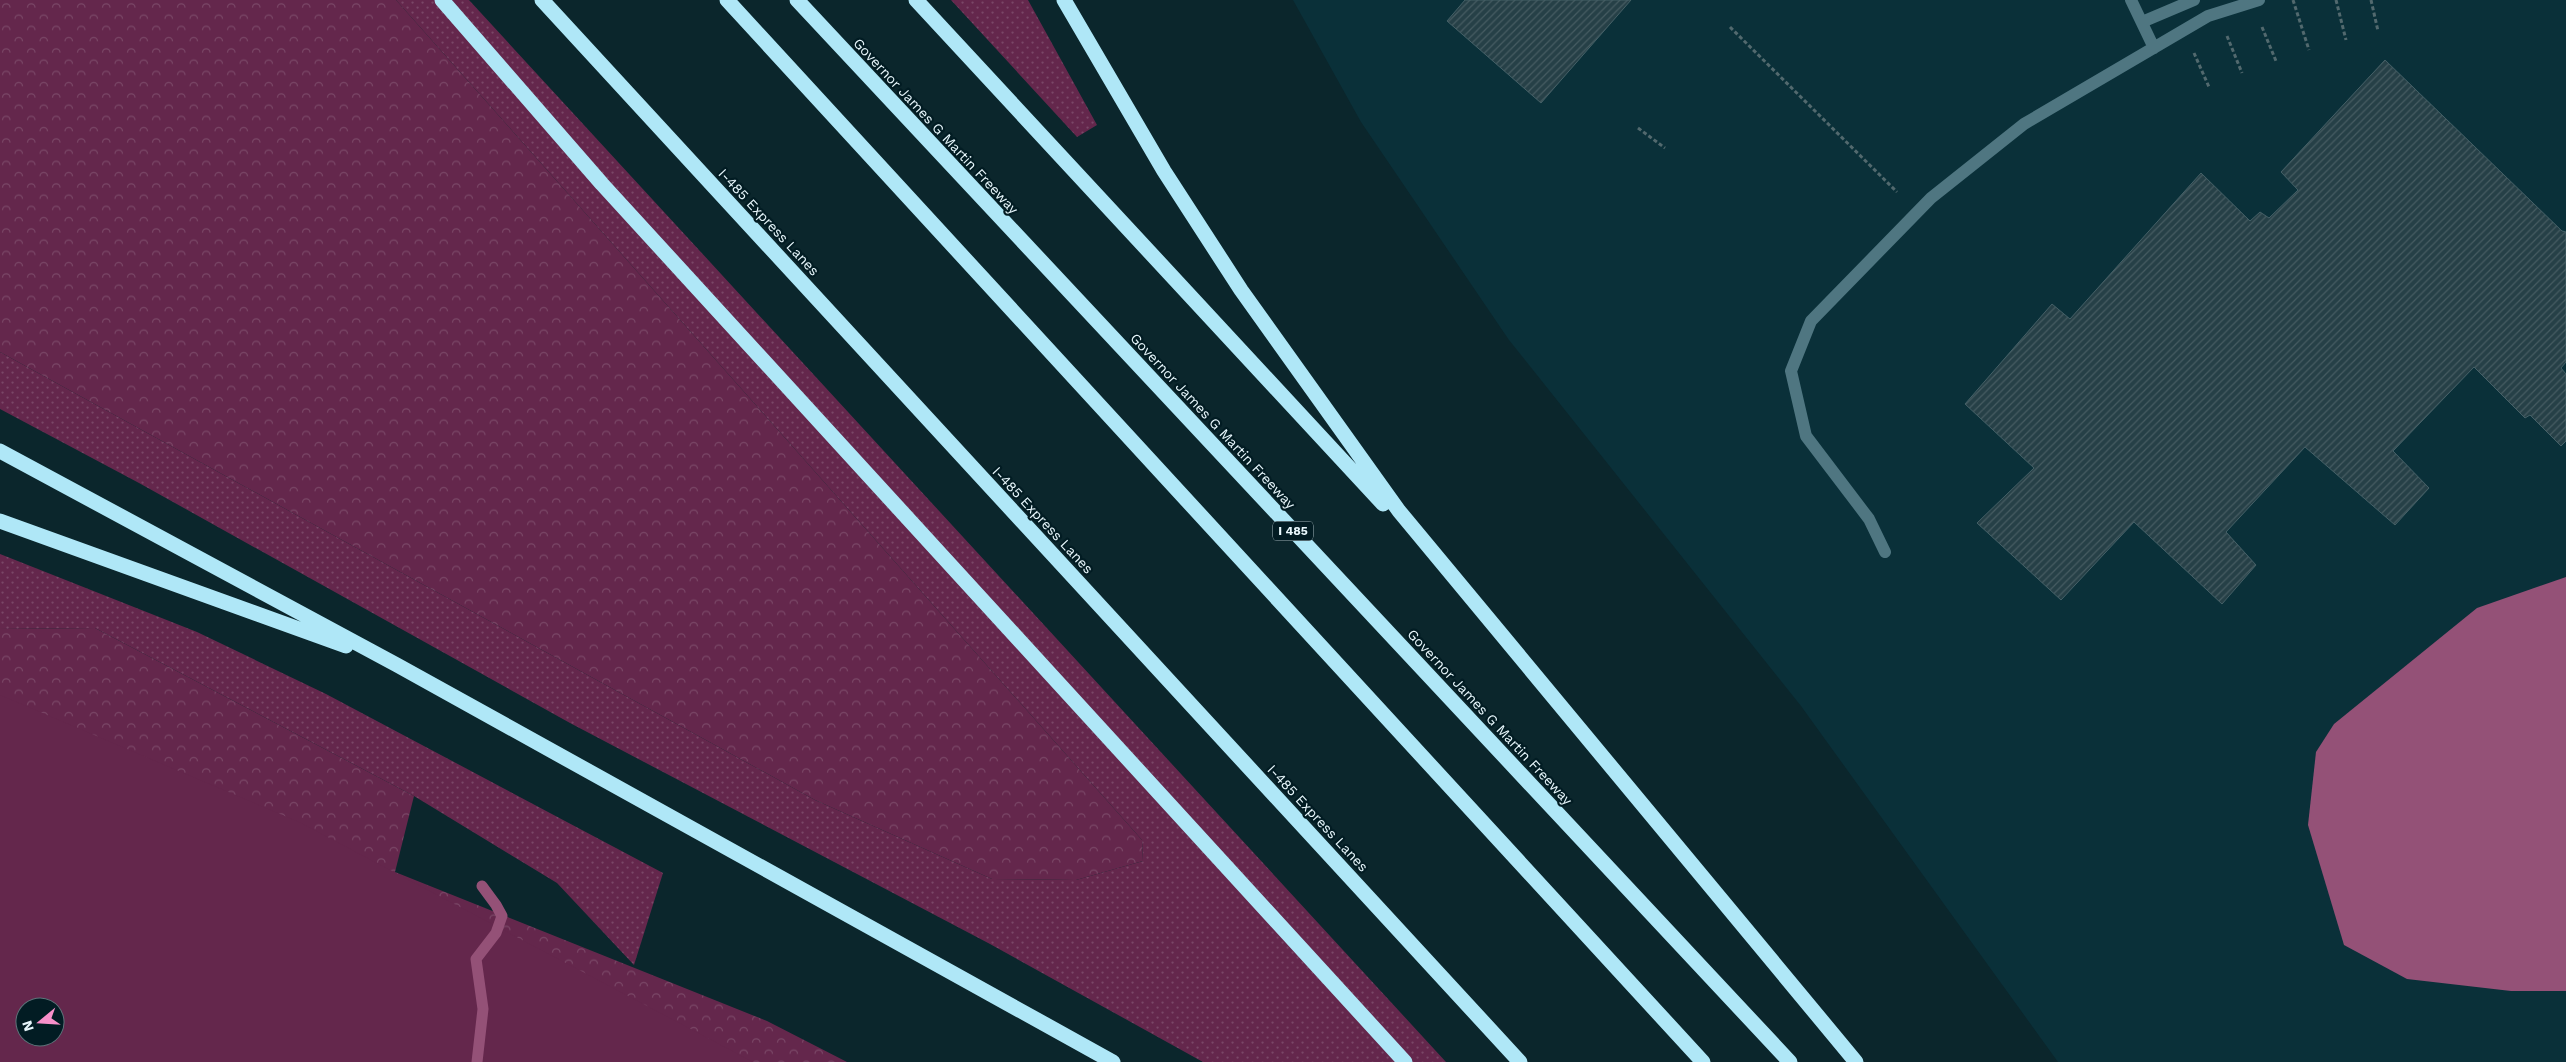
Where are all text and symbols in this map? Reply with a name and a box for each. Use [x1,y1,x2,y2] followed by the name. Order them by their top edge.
[850,35,1022,218] street label: Governor James G Martin Freeway
[715,165,823,279] street label: I-485 Express Lanes
[1127,330,1299,513] street label: Governor James G Martin Freeway
[989,463,1097,577] street label: I-485 Express Lanes
[1273,522,1313,540] road number: I 485
[1404,626,1576,809] street label: Governor James G Martin Freeway
[1264,761,1372,875] street label: I-485 Express Lanes
[15,997,65,1047] north arrow
[18,1019,37,1033] text: N

